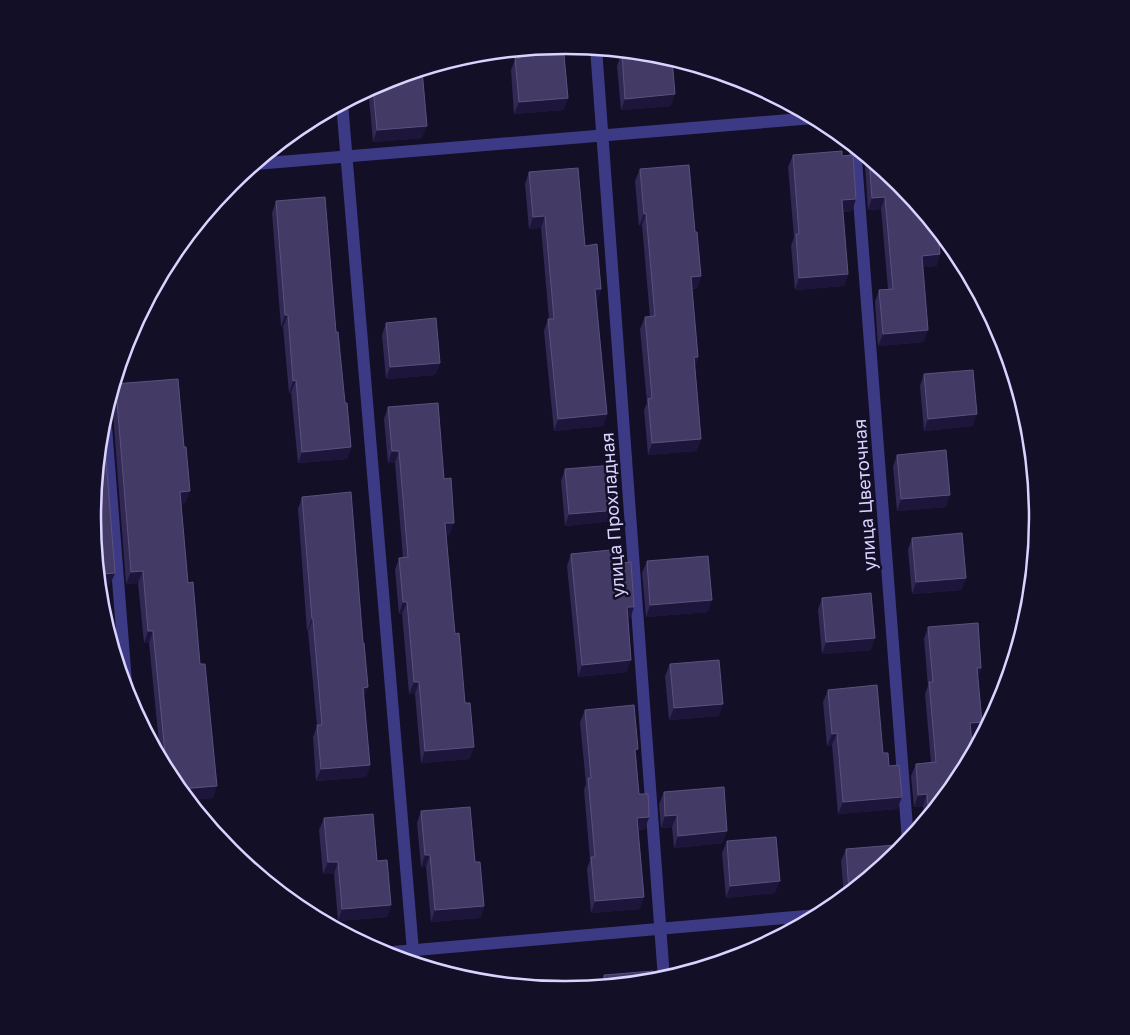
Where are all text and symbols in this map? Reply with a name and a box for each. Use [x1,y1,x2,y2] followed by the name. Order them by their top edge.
[848,418,880,572] street label: улица Цветочная
[595,432,629,598] street label: улица Прохладная

